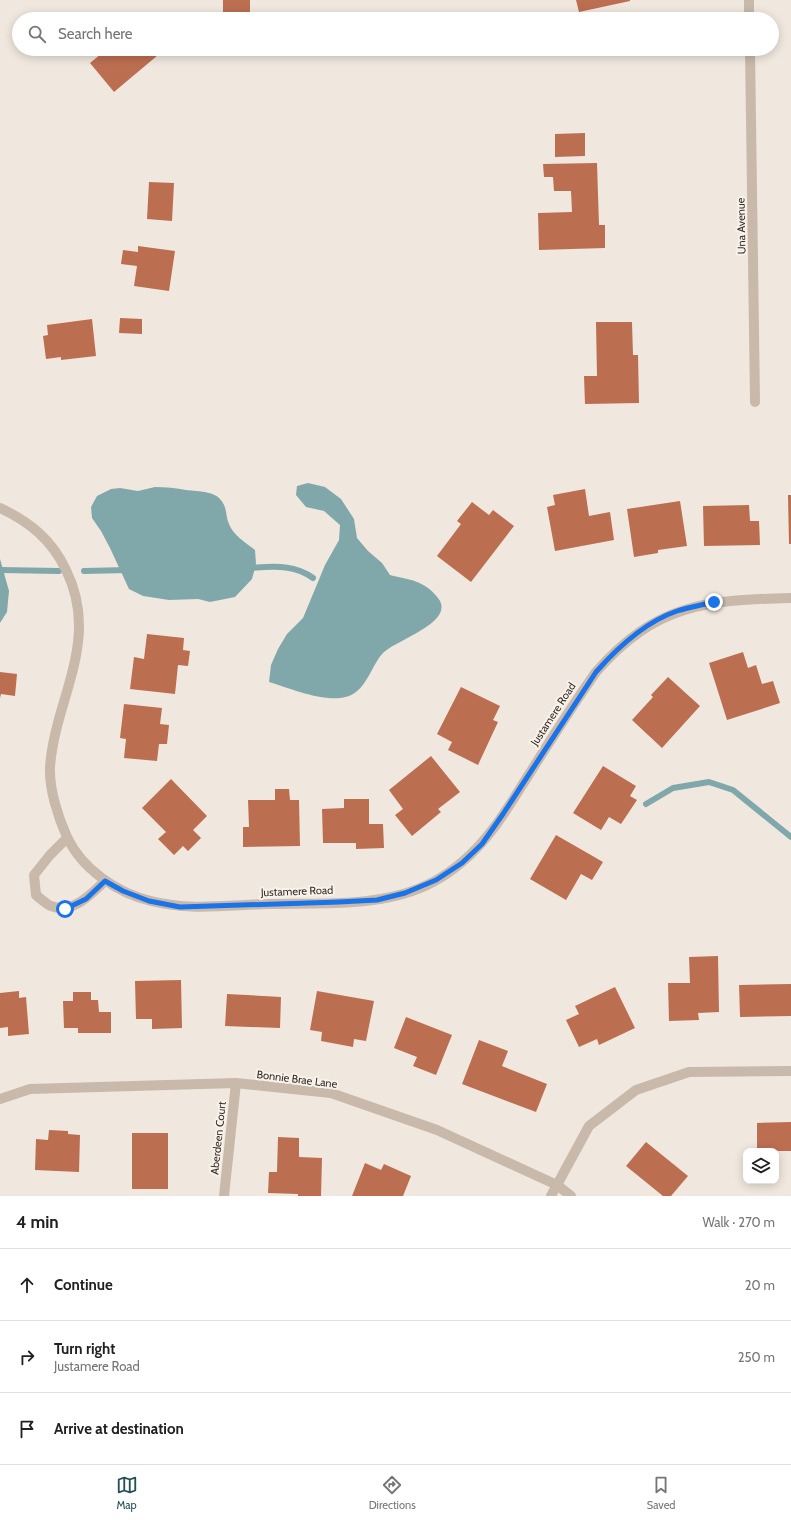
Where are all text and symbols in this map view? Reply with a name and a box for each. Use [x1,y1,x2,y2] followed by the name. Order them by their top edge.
[12,12,779,56] search box
[26,23,48,45] icon: search
[58,25,133,43] text: Search here
[734,197,748,254] street label: Una Avenue
[705,593,723,611] route end
[527,680,579,749] street label: Justamere Road
[259,883,334,899] street label: Justamere Road
[56,900,74,918] route start
[256,1067,339,1091] street label: Bonnie Brae Lane
[207,1100,229,1175] street label: Aberdeen Court
[743,1148,779,1184] map controls
[743,1148,779,1184] button: layers
[16,1212,59,1232] text: 4 min
[703,1214,775,1230] text: Walk · 270 m
[16,1274,38,1296] icon: ahead
[54,1276,113,1294] text: Continue
[745,1277,775,1293] text: 20 m
[54,1340,115,1358] text: Turn right
[16,1346,38,1368] icon: right
[738,1349,775,1365] text: 250 m
[54,1358,140,1374] text: Justamere Road
[16,1418,38,1440] icon: arrive
[54,1420,184,1438] text: Arrive at destination
[116,1474,138,1512] tab: Map
[369,1474,416,1512] tab: Directions
[647,1474,675,1512] tab: Saved

